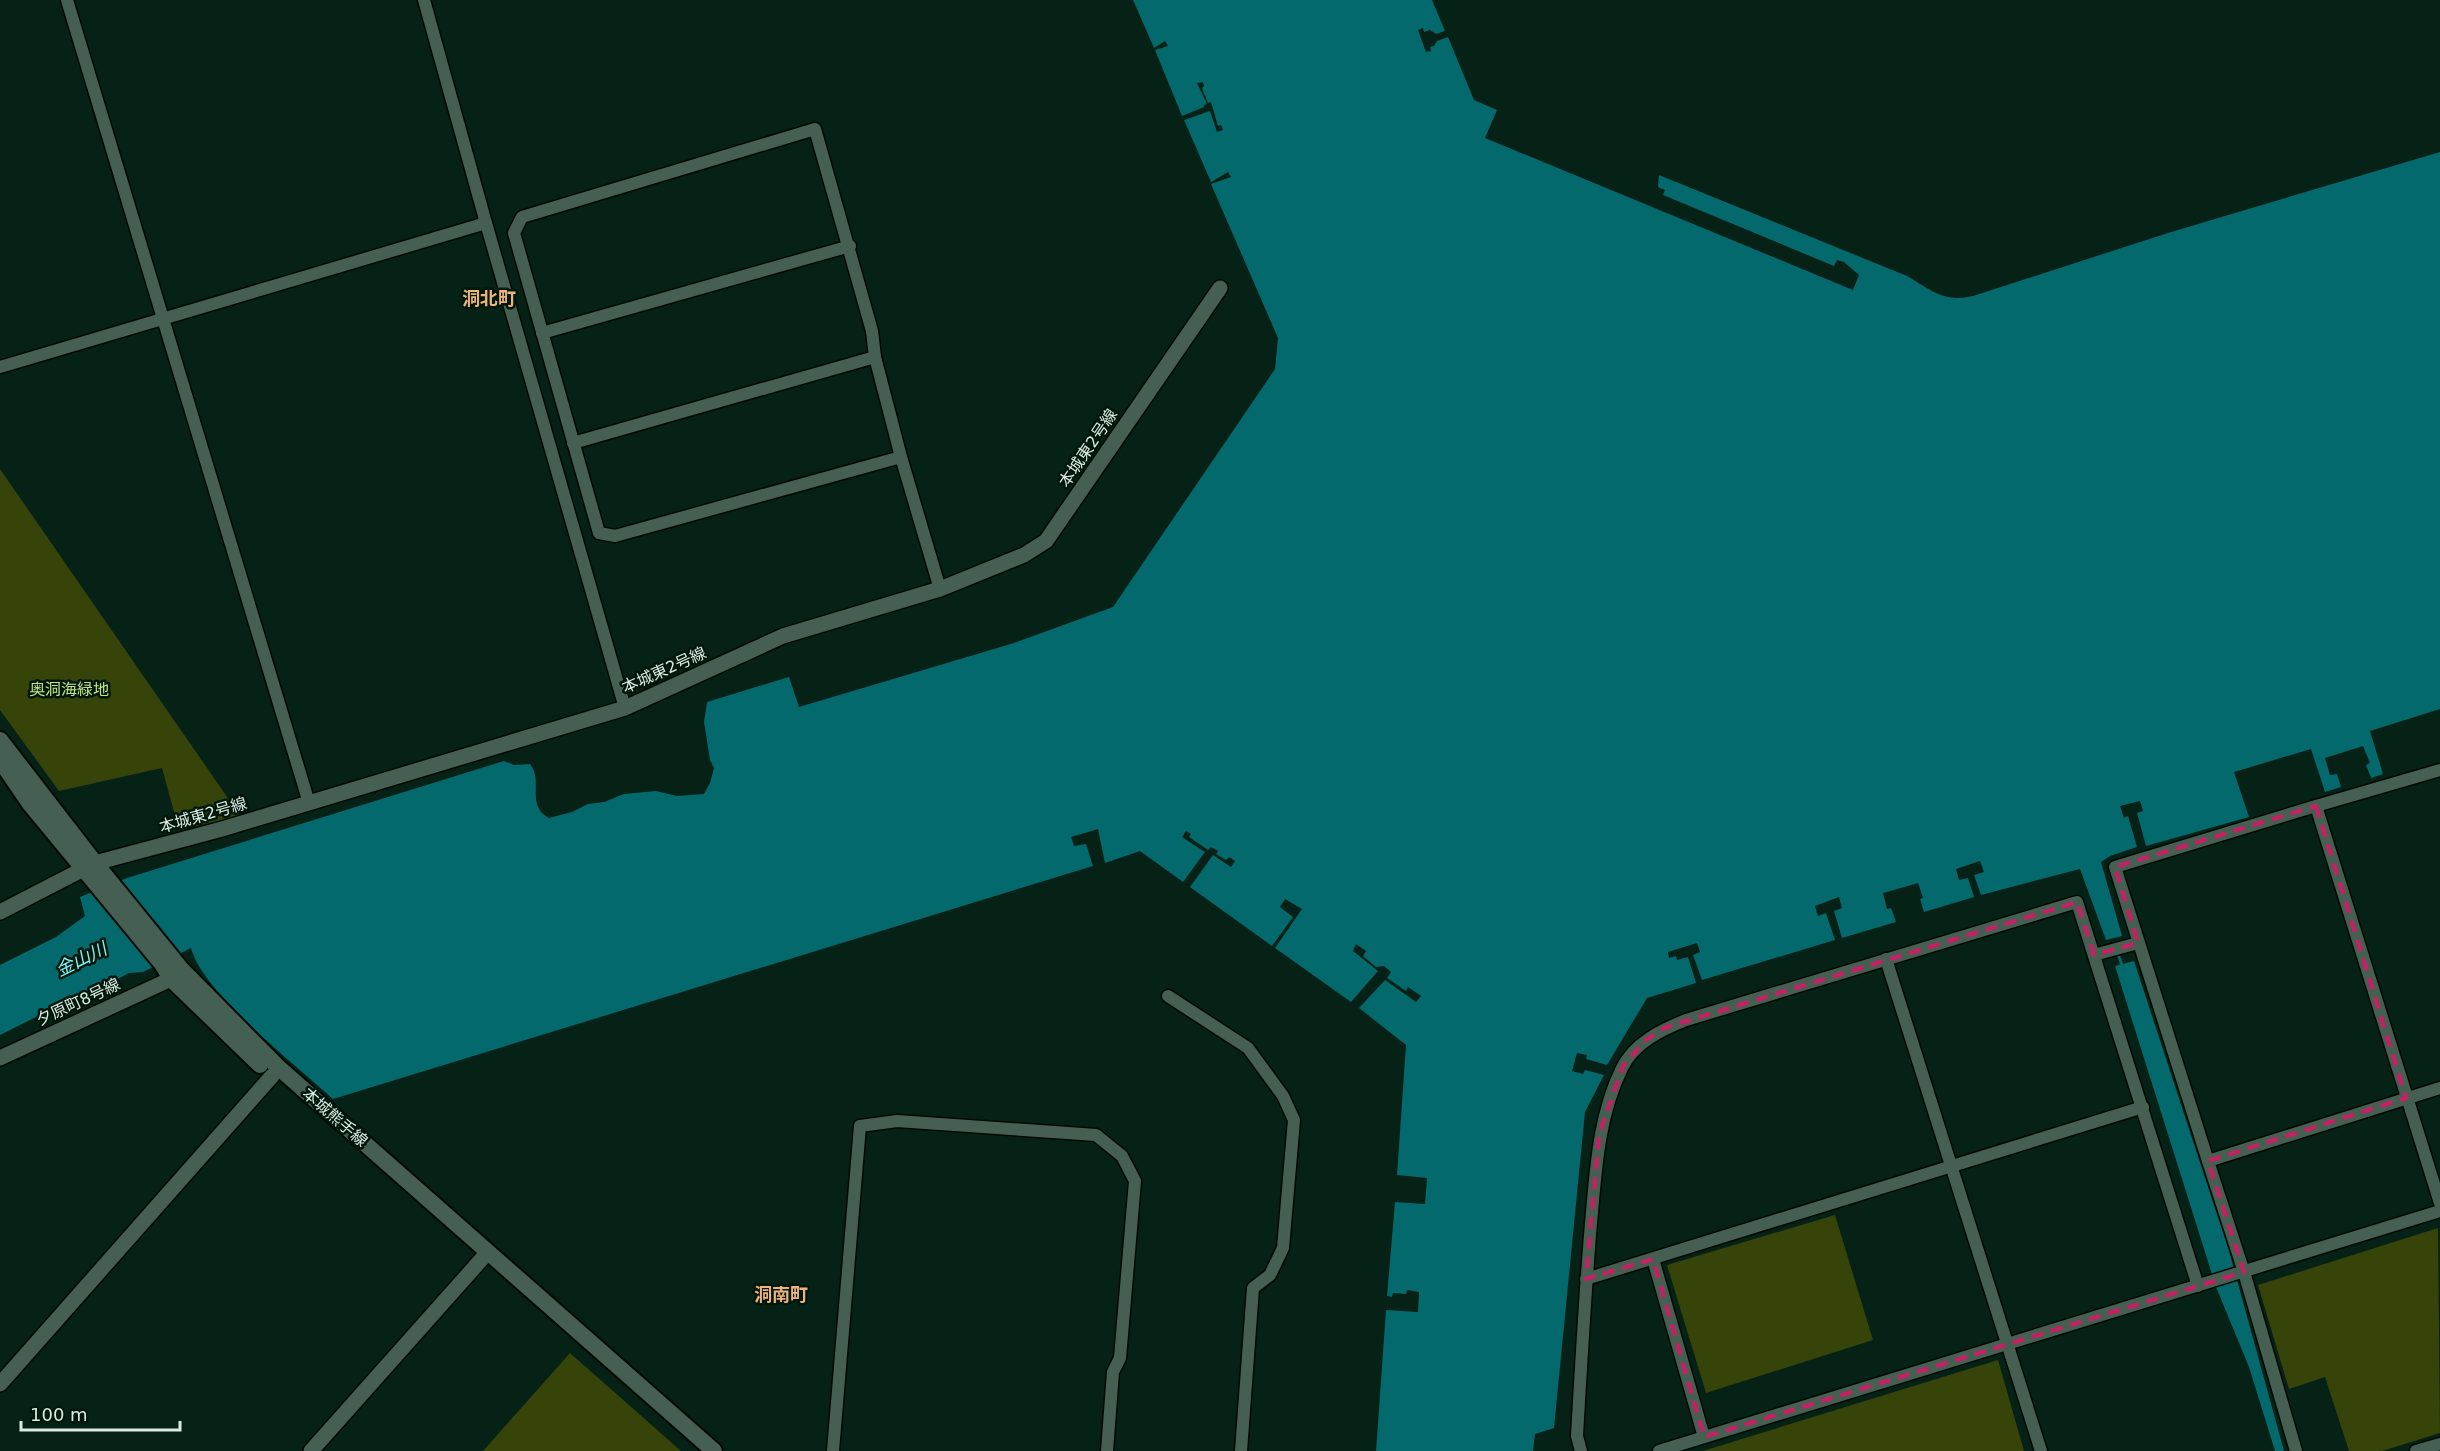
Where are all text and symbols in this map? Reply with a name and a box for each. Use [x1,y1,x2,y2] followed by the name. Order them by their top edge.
[462,288,516,309] district label: 洞北町
[1055,405,1121,491] street label: 本城東2号線
[619,643,709,697] street label: 本城東2号線
[29,680,109,699] park label: 奥洞海緑地
[157,793,249,837] street label: 本城東2号線
[52,937,112,980] water label: 金山川
[33,974,123,1030] street label: 夕原町8号線
[299,1084,371,1150] street label: 本城熊手線
[754,1284,808,1305] district label: 洞南町
[21,1394,180,1432] scale bar
[30,1404,88,1425] text: 100 m

